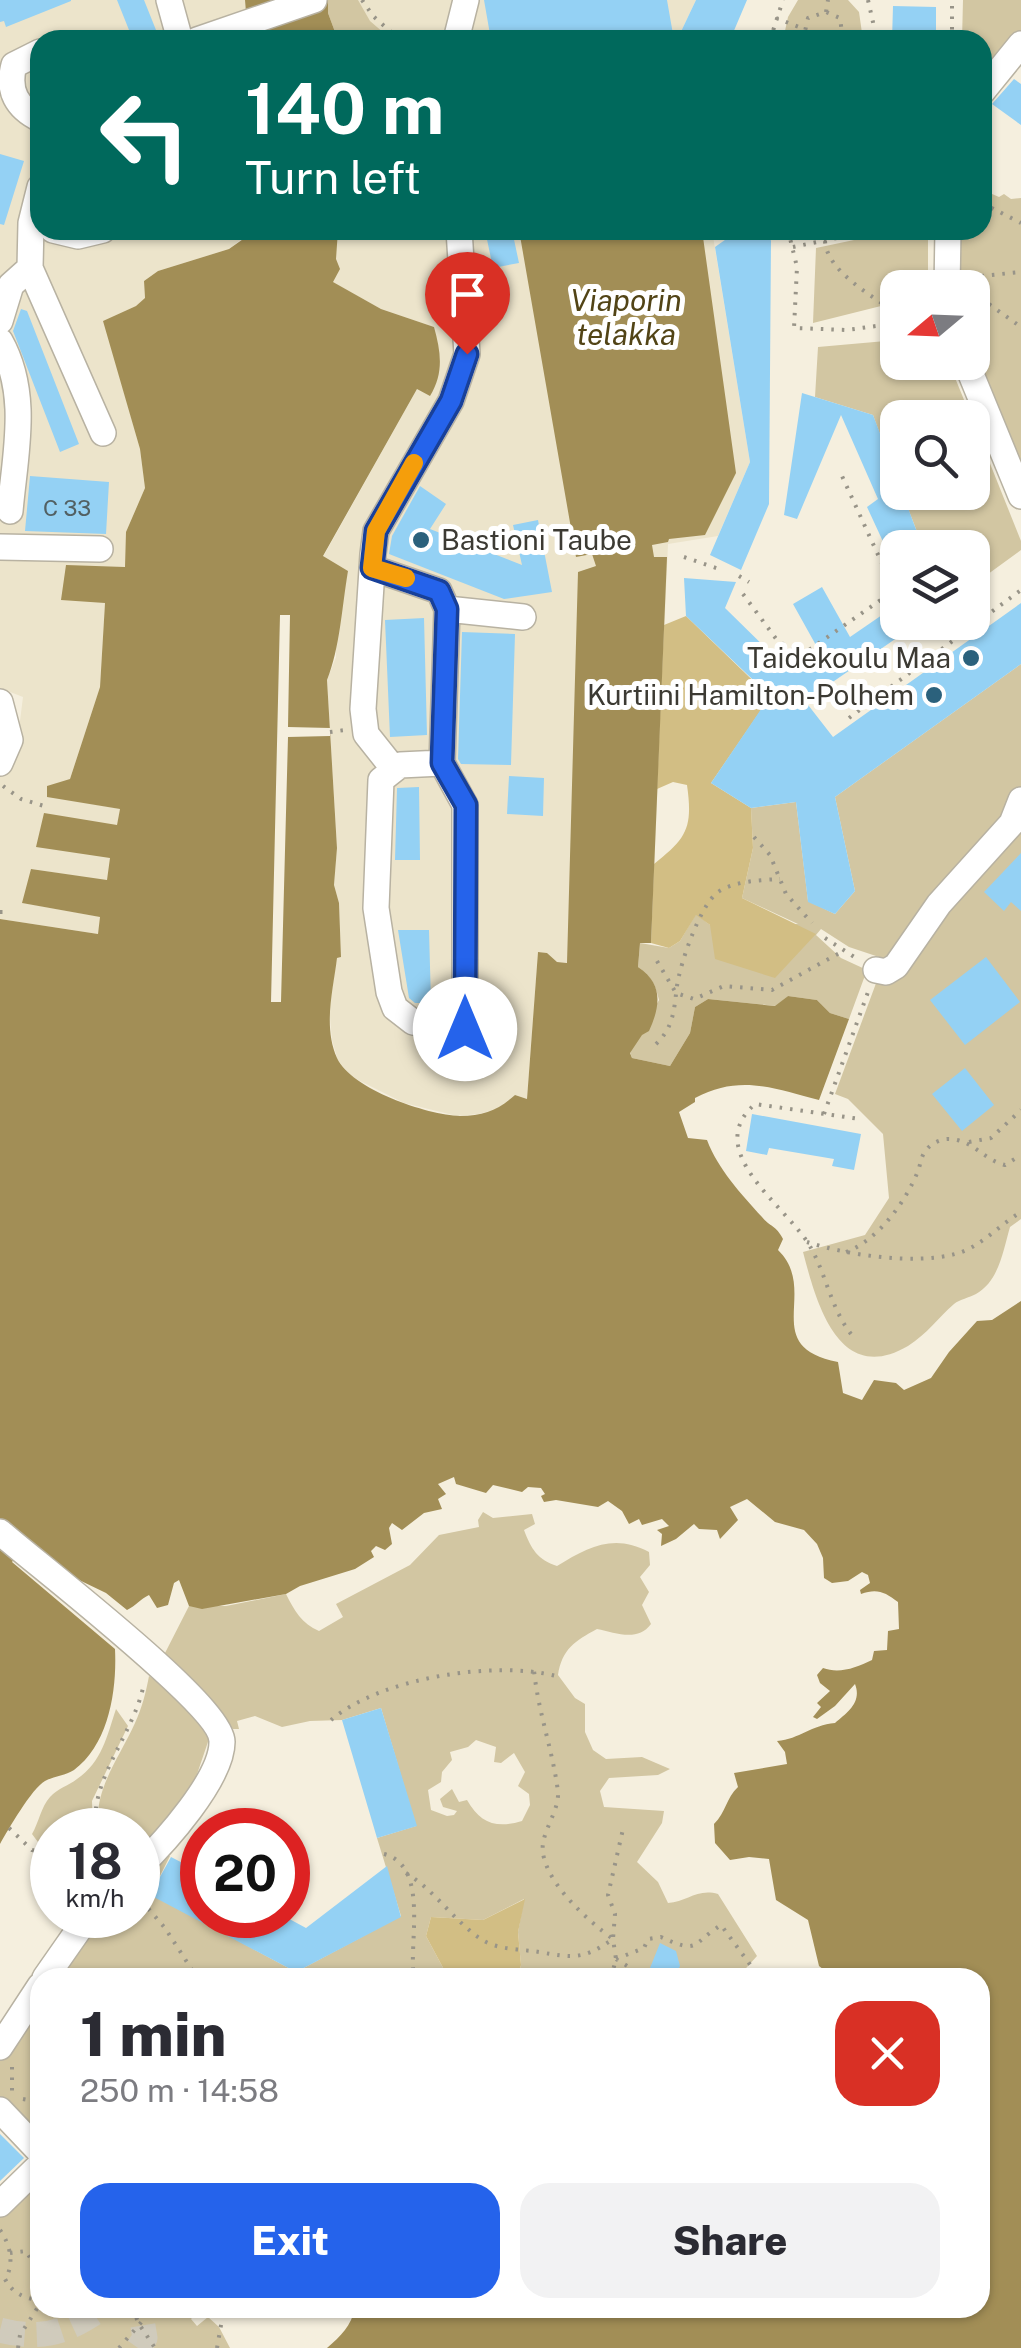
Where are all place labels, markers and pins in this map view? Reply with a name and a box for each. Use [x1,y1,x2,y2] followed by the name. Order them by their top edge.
[425,252,510,355] pin
[441,523,632,556] place label: Bastioni Taube
[410,529,432,551] marker: Bastioni Taube
[747,641,951,674] place label: Taidekoulu Maa
[960,647,982,669] marker: Taidekoulu Maa
[587,678,914,711] place label: Kurtiini Hamilton-Polhem
[923,684,945,706] marker: Kurtiini Hamilton-Polhem

